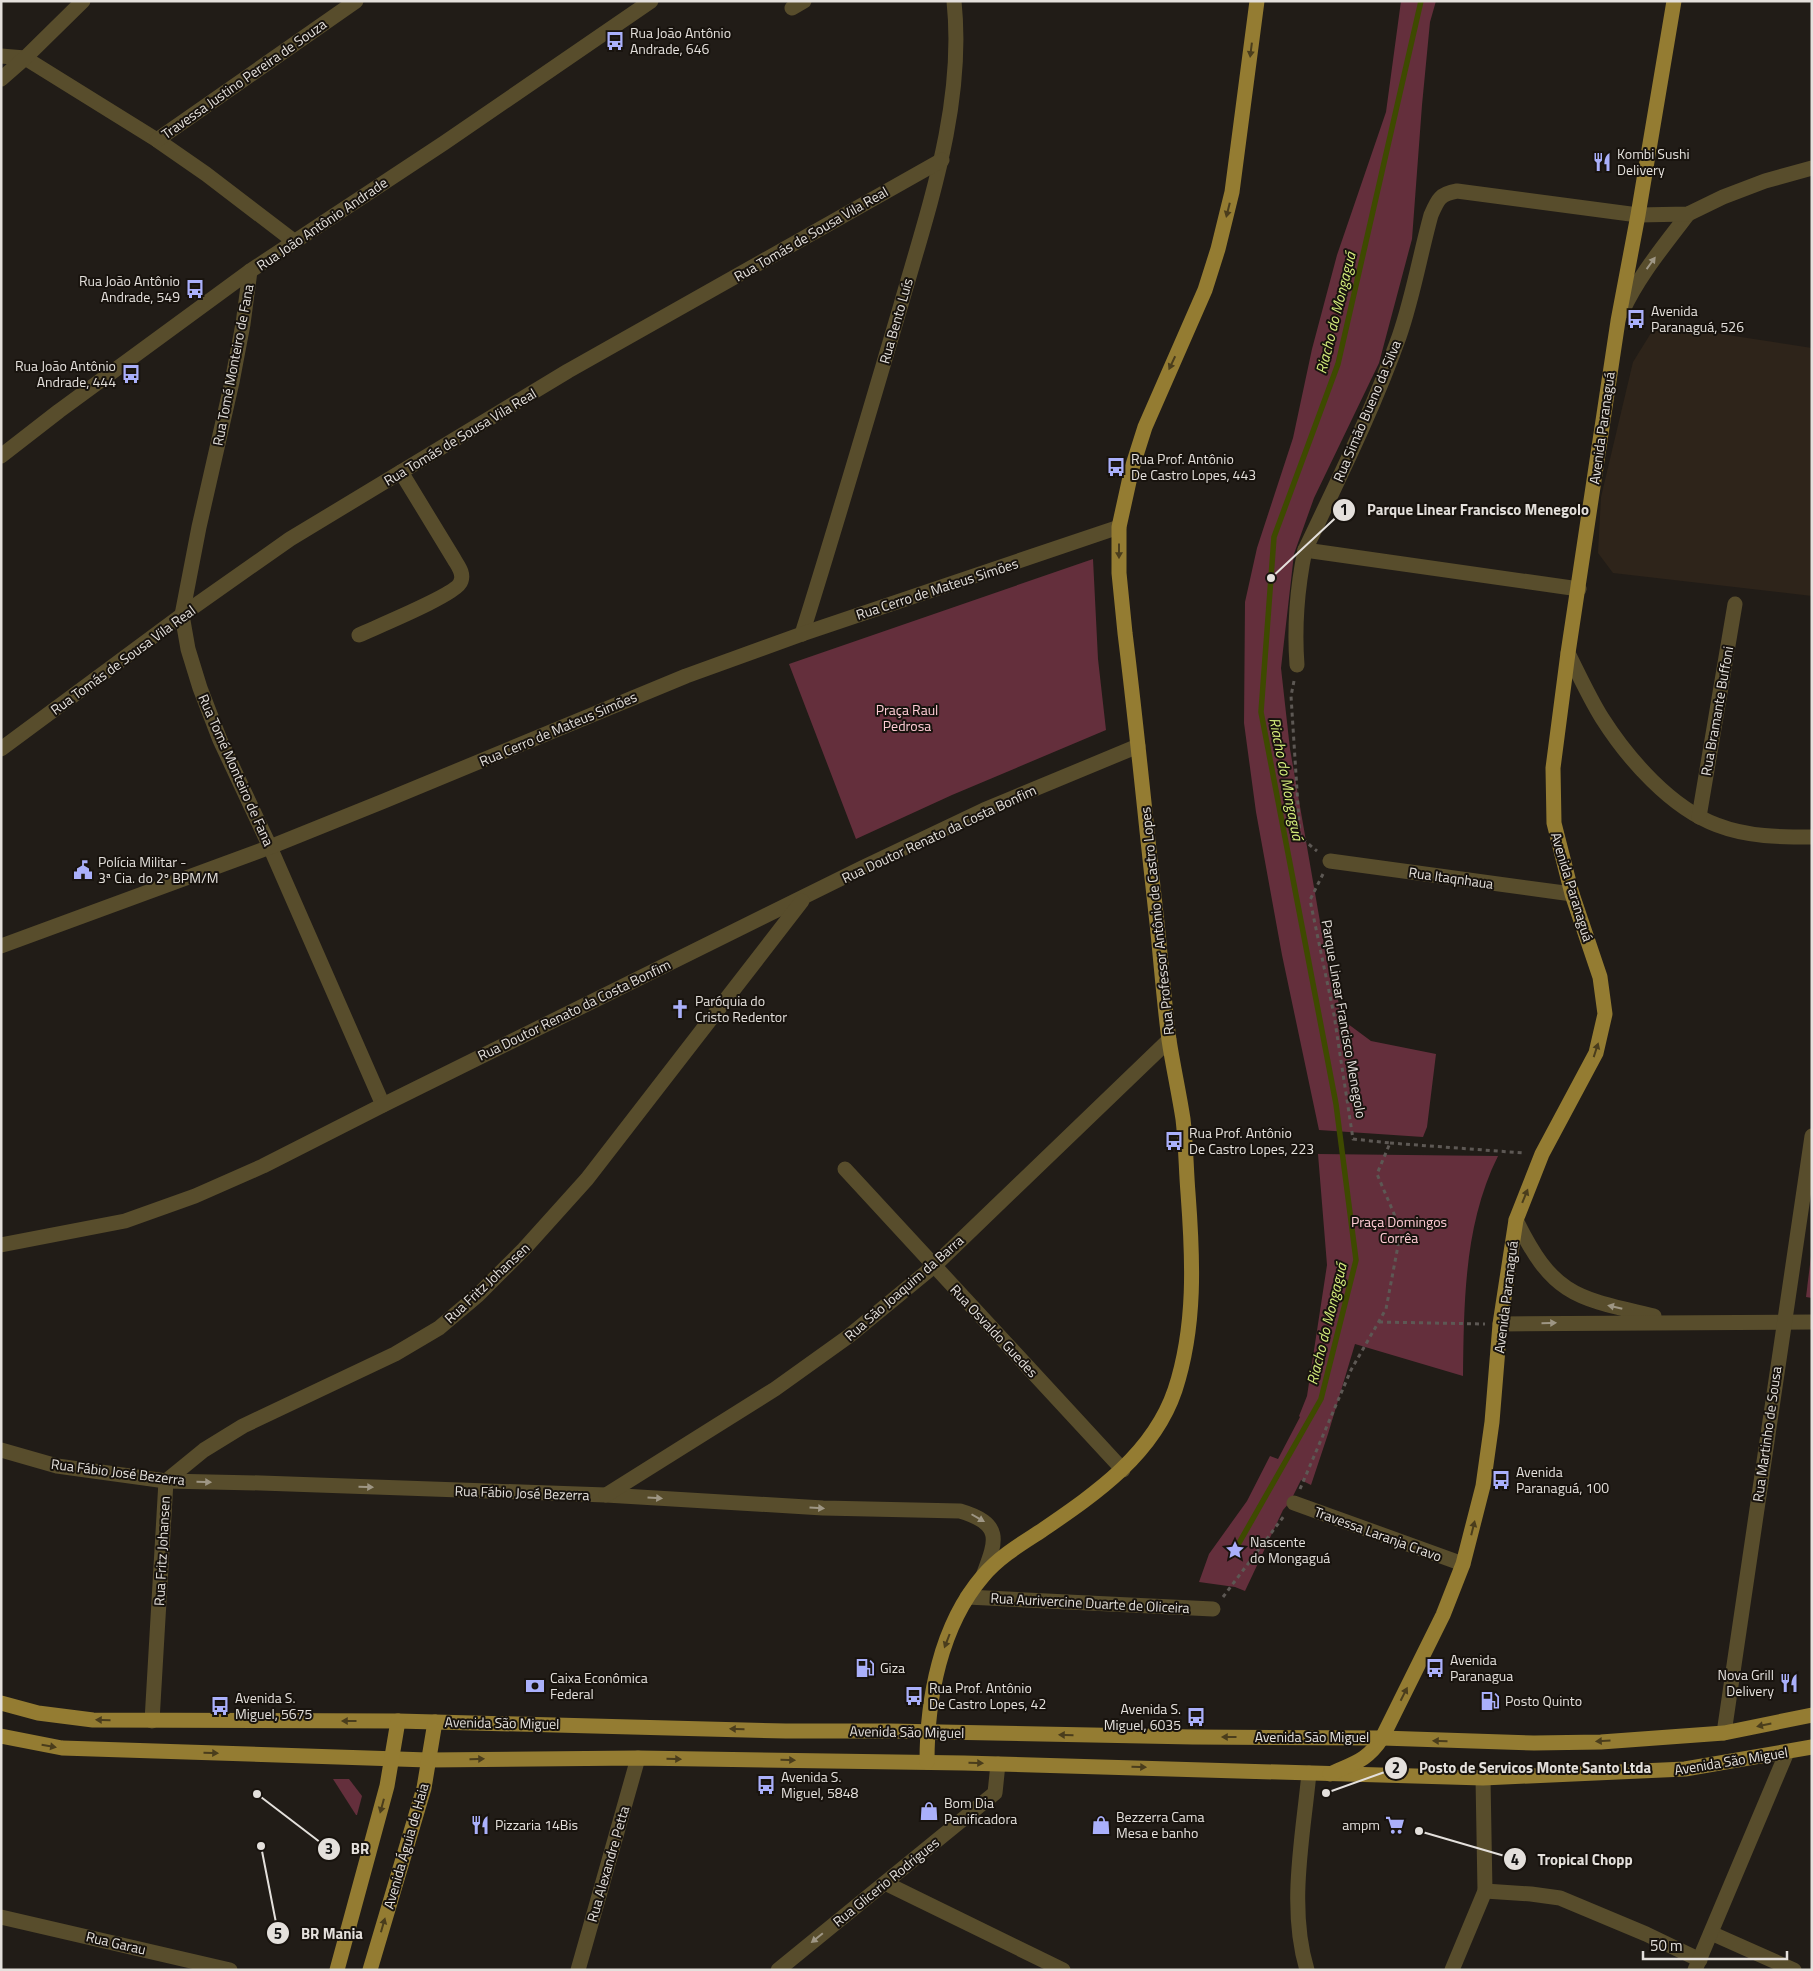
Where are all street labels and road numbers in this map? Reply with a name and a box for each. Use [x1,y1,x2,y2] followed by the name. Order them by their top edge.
[157,13,330,144] street label: Travessa Justino Pereira de Souza
[252,172,391,275] street label: Rua João Antônio Andrade
[730,181,892,286] street label: Rua Tomás de Sousa Vila Real
[873,276,918,366] street label: Rua Bento Luís
[207,282,258,448] street label: Rua Tomé Monteiro de Fana
[1327,337,1406,485] street label: Rua Simão Bueno da Silva
[1583,370,1620,485] street label: Avenida Paranaguá
[379,383,540,491] street label: Rua Tomás de Sousa Vila Real
[853,552,1021,625] street label: Rua Cerro de Mateus Simões
[46,600,200,719] street label: Rua Tomás de Sousa Vila Real
[1695,645,1738,777] street label: Rua Bramante Buffoni
[476,686,640,771] street label: Rua Cerro de Mateus Simões
[193,691,279,849] street label: Rua Tomé Monteiro de Fana
[838,779,1040,888] street label: Rua Doutor Renato da Costa Bonfim
[1134,806,1179,1036] street label: Rua Professor Antônio de Castro Lopes
[1546,830,1599,944] street label: Avenida Paranaguá
[1407,861,1495,894] street label: Rua Itaqnhaua
[1317,918,1372,1120] street label: Parque Linear Francisco Menegolo
[474,954,674,1066] street label: Rua Doutor Renato da Costa Bonfim
[839,1230,968,1345] street label: Rua São Joaquim da Barra
[439,1237,534,1328] street label: Rua Fritz Johansen
[1488,1240,1523,1354] street label: Avenida Paranaguá
[946,1279,1043,1382] street label: Rua Osvaldo Guedes
[1747,1365,1786,1503] street label: Rua Martinho de Sousa
[50,1453,186,1490] street label: Rua Fábio José Bezerra
[454,1480,590,1505] street label: Rua Fábio José Bezerra
[148,1496,175,1606] street label: Rua Fritz Johansen
[1311,1501,1445,1566] street label: Travessa Laranja Cravo
[990,1587,1190,1618] street label: Rua Aurivercine Duarte de Oliceira
[444,1711,560,1734] street label: Avenida São Miguel
[849,1720,965,1743] street label: Avenida São Miguel
[1255,1726,1369,1747] street label: Avenida São Miguel
[1673,1741,1789,1780] street label: Avenida São Miguel
[378,1781,434,1911] street label: Avenida Águia de Haia
[581,1803,634,1924] street label: Rua Alexandre Petta
[828,1832,944,1931] street label: Rua Glicerio Rodrigues
[84,1925,148,1960] street label: Rua Garau

